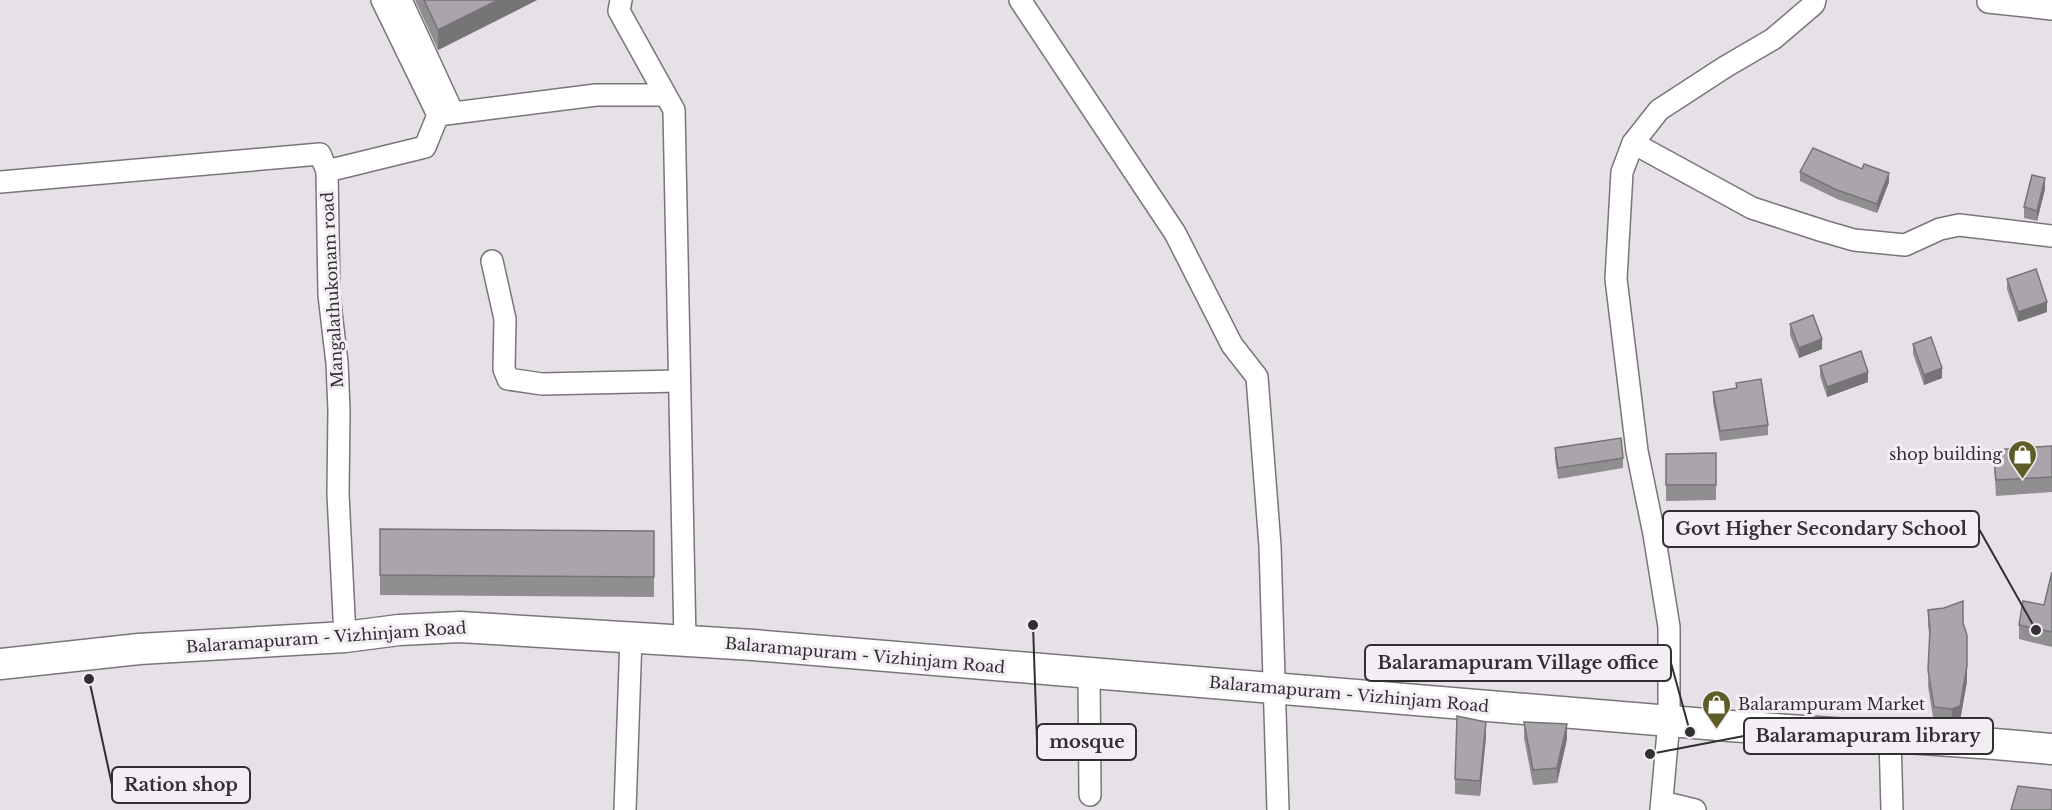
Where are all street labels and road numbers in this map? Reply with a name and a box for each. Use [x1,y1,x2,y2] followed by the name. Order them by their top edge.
[317,191,347,389] street label: Mangalathukonam road
[185,617,467,657] street label: Balaramapuram - Vizhinjam Road
[724,633,1006,677] street label: Balaramapuram - Vizhinjam Road
[1208,672,1490,716] street label: Balaramapuram - Vizhinjam Road

